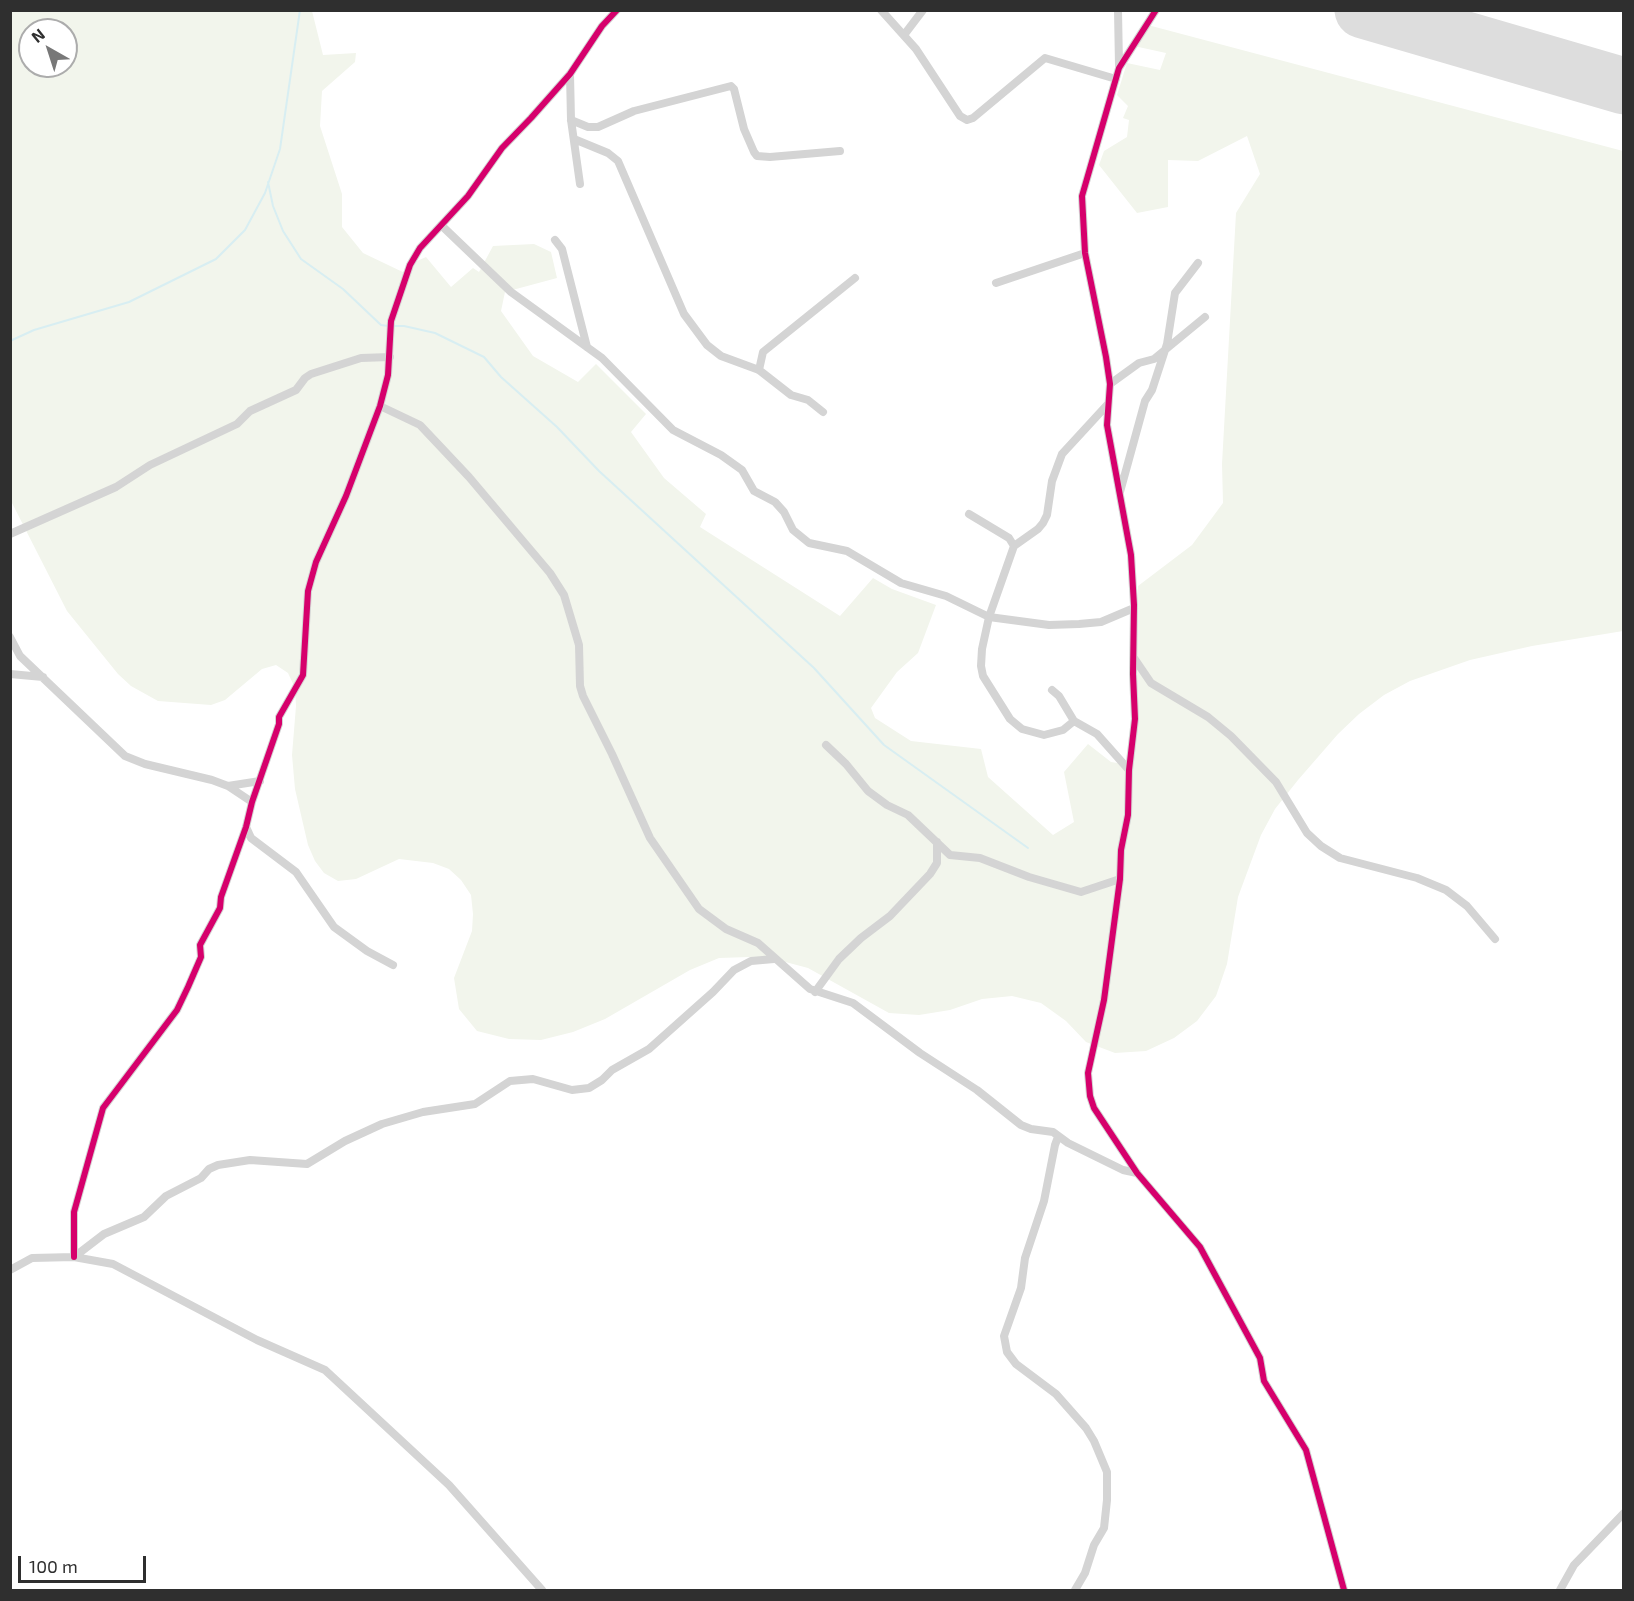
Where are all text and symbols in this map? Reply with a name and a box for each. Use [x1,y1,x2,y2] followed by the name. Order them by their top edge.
[18,18,78,78] north arrow
[27,24,48,46] text: N
[21,1544,148,1582] scale bar
[29,1555,78,1577] text: 100 m

